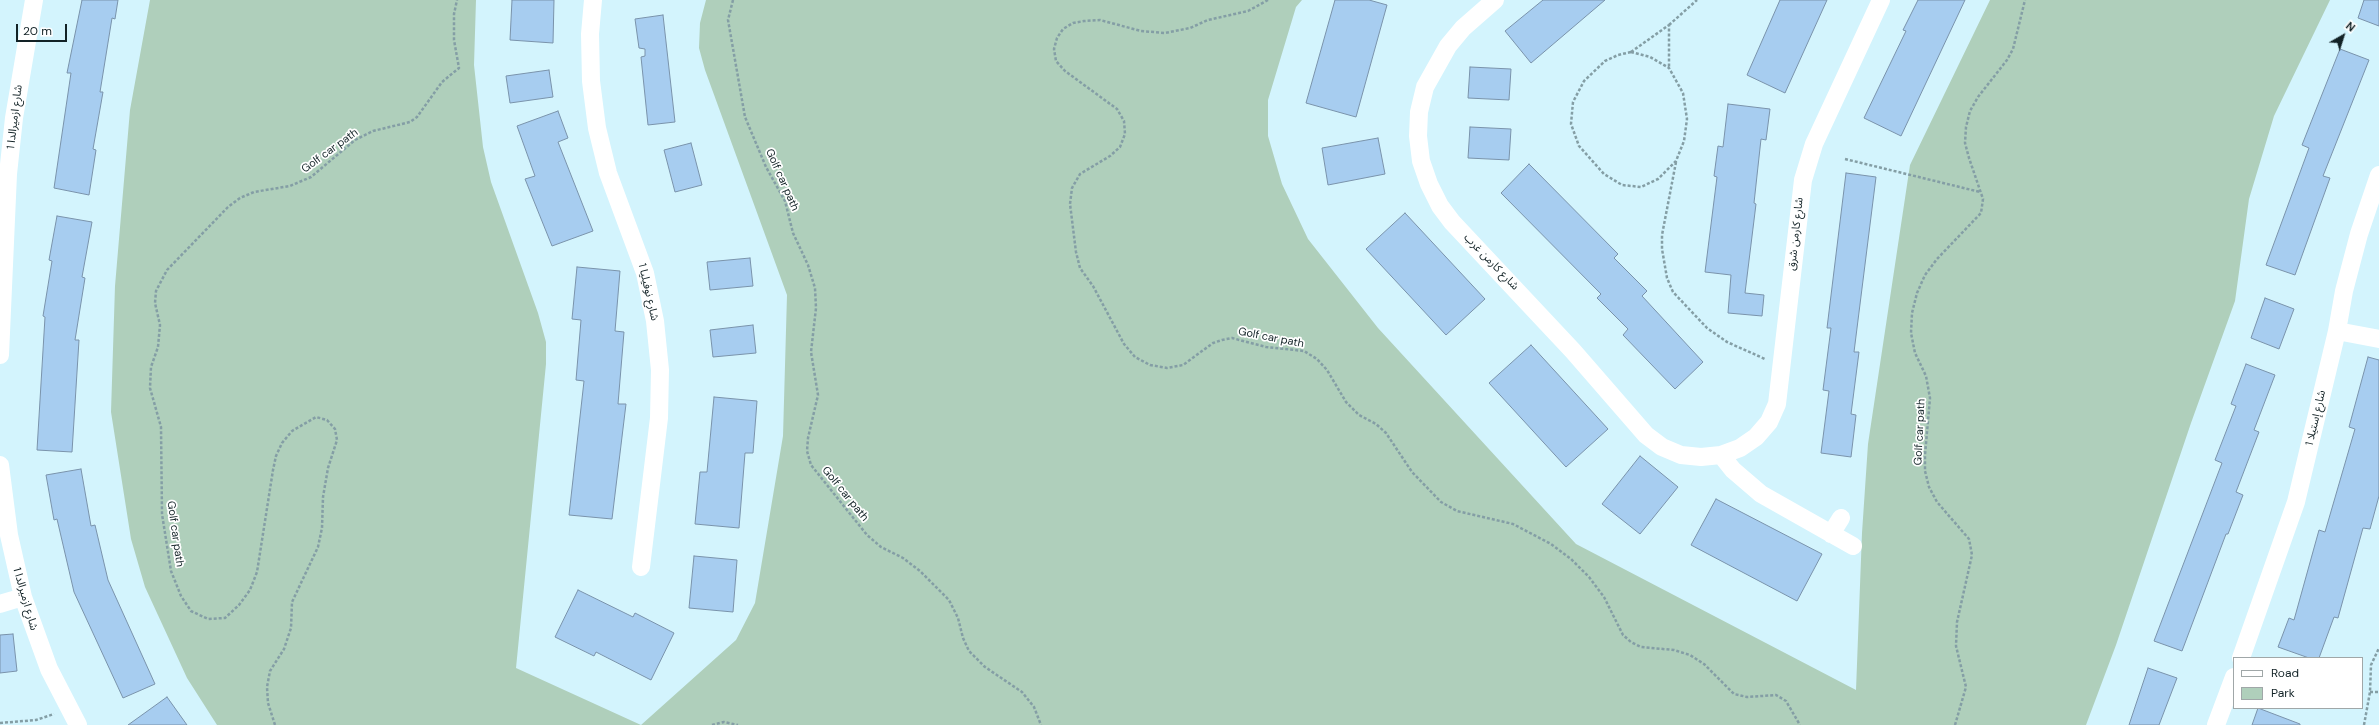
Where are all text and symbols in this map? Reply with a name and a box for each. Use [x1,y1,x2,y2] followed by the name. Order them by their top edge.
[18,16,69,42] scale bar
[2323,16,2363,56] north arrow
[2343,19,2358,35] text: N
[23,23,52,39] text: 20 m
[4,84,26,150] street label: شارع ازميرالدا 1
[299,126,361,176] street label: Golf car path
[762,147,802,213] street label: Golf car path
[1786,197,1806,271] street label: شارع كارمن شرق
[1461,231,1521,293] street label: شارع كارمن غرب
[635,262,661,322] street label: شارع نوفيليا 1
[1237,325,1305,351] street label: Golf car path
[2303,389,2329,447] street label: شارع إستيلا 1
[1912,398,1928,466] street label: Golf car path
[819,464,871,524] street label: Golf car path
[164,500,186,568] street label: Golf car path
[10,566,40,632] street label: شارع ازميرالدا 1
[2233,657,2363,709] legend
[2271,665,2299,681] text: Road
[2271,685,2295,701] text: Park

